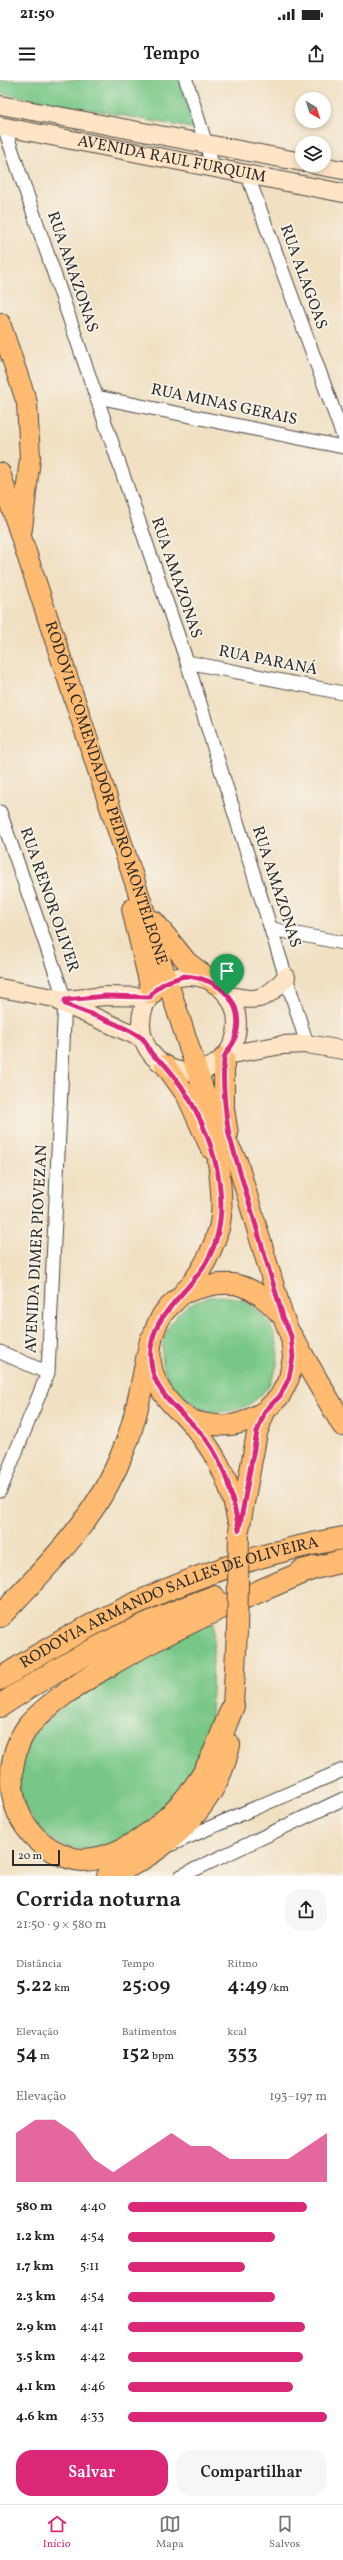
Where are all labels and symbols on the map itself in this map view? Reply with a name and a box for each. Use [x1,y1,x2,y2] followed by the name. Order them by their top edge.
[295,92,331,128] north arrow
[76,130,268,189] street label: AVENIDA RAUL FURQUIM
[41,209,103,335] street label: RUA AMAZONAS
[274,222,332,332] street label: RUA ALAGOAS
[149,379,299,431] street label: RUA MINAS GERAIS
[145,515,207,641] street label: RUA AMAZONAS
[39,618,172,968] street label: RODOVIA COMENDADOR PEDRO MONTELEONE
[217,641,319,681] street label: RUA PARANÁ
[246,823,306,951] street label: RUA AMAZONAS
[14,825,84,975] street label: RUA RENOR OLIVER
[210,954,244,995] pin
[21,1144,53,1354] street label: AVENIDA DIMER PIOVEZAN
[16,1532,321,1675] street label: RODOVIA ARMANDO SALLES DE OLIVEIRA
[12,1848,60,1867] scale bar

